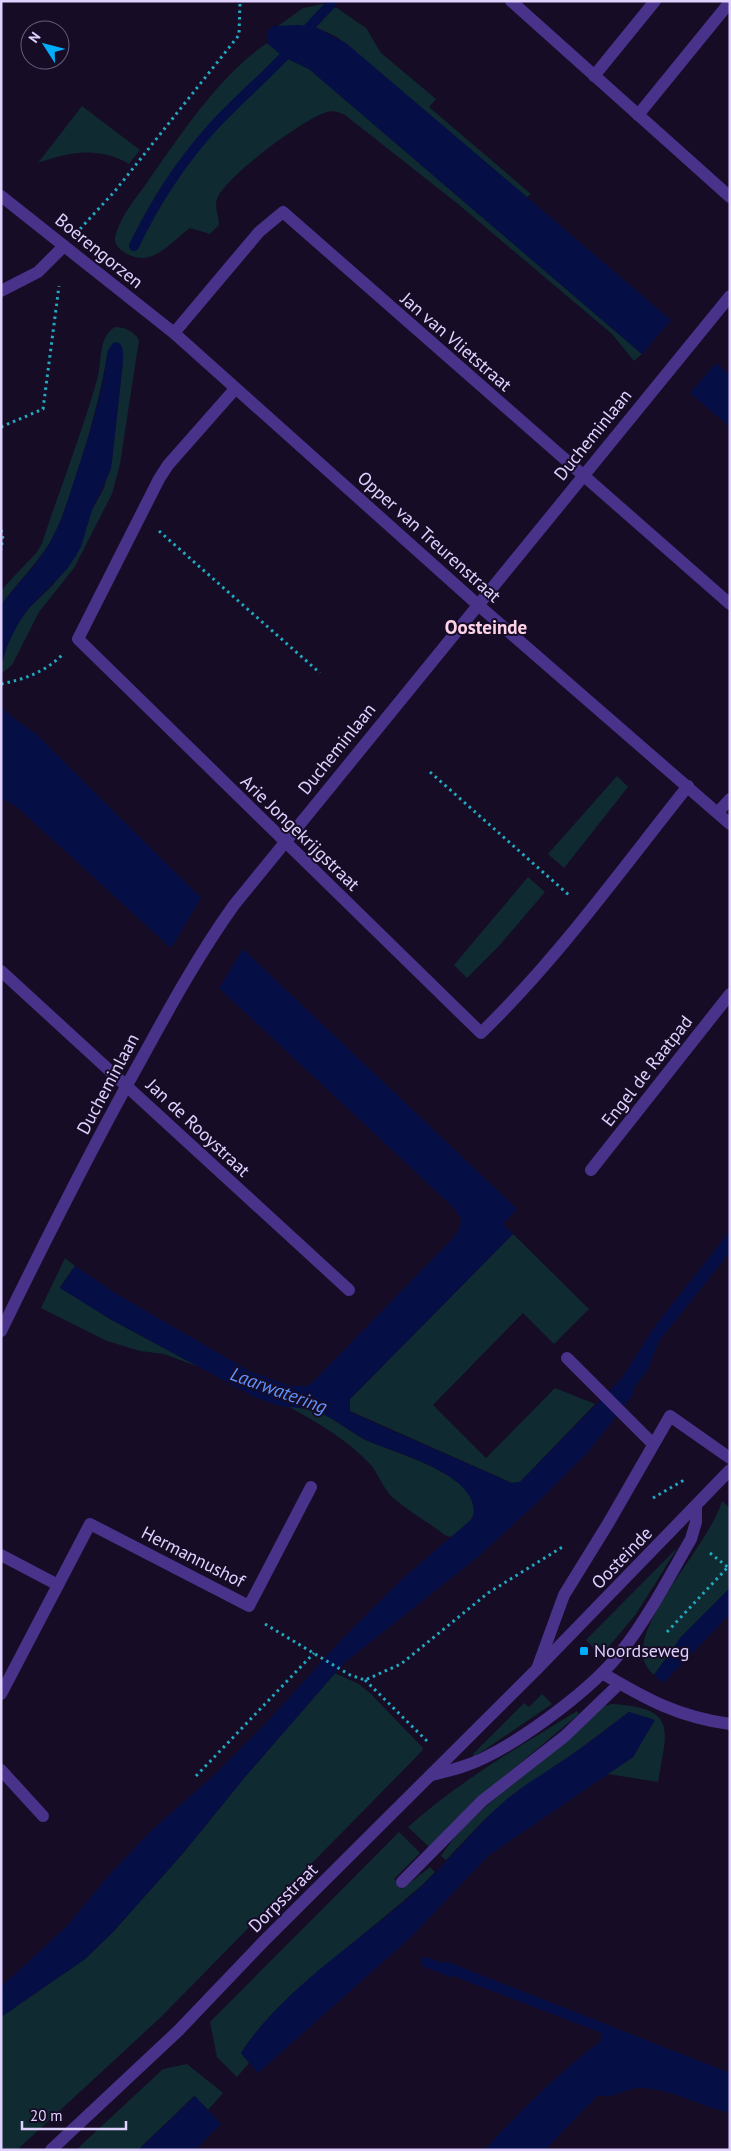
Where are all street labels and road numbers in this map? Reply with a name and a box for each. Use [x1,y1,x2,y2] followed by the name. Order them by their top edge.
[51,208,148,293] street label: Boerengorzen
[395,286,517,396] street label: Jan van Vlietstraat
[549,384,636,485] street label: Ducheminlaan
[353,466,506,607] street label: Opper van Treurenstraat
[293,698,380,799] street label: Ducheminlaan
[236,770,365,895] street label: Arie Jongekrijgstraat
[596,1010,697,1131] street label: Engel de Raatpad
[71,1029,144,1138] street label: Ducheminlaan
[141,1073,255,1182] street label: Jan de Rooystraat
[138,1521,250,1593] street label: Hermannushof
[586,1522,657,1594] street label: Oosteinde
[243,1858,322,1937] street label: Dorpsstraat

